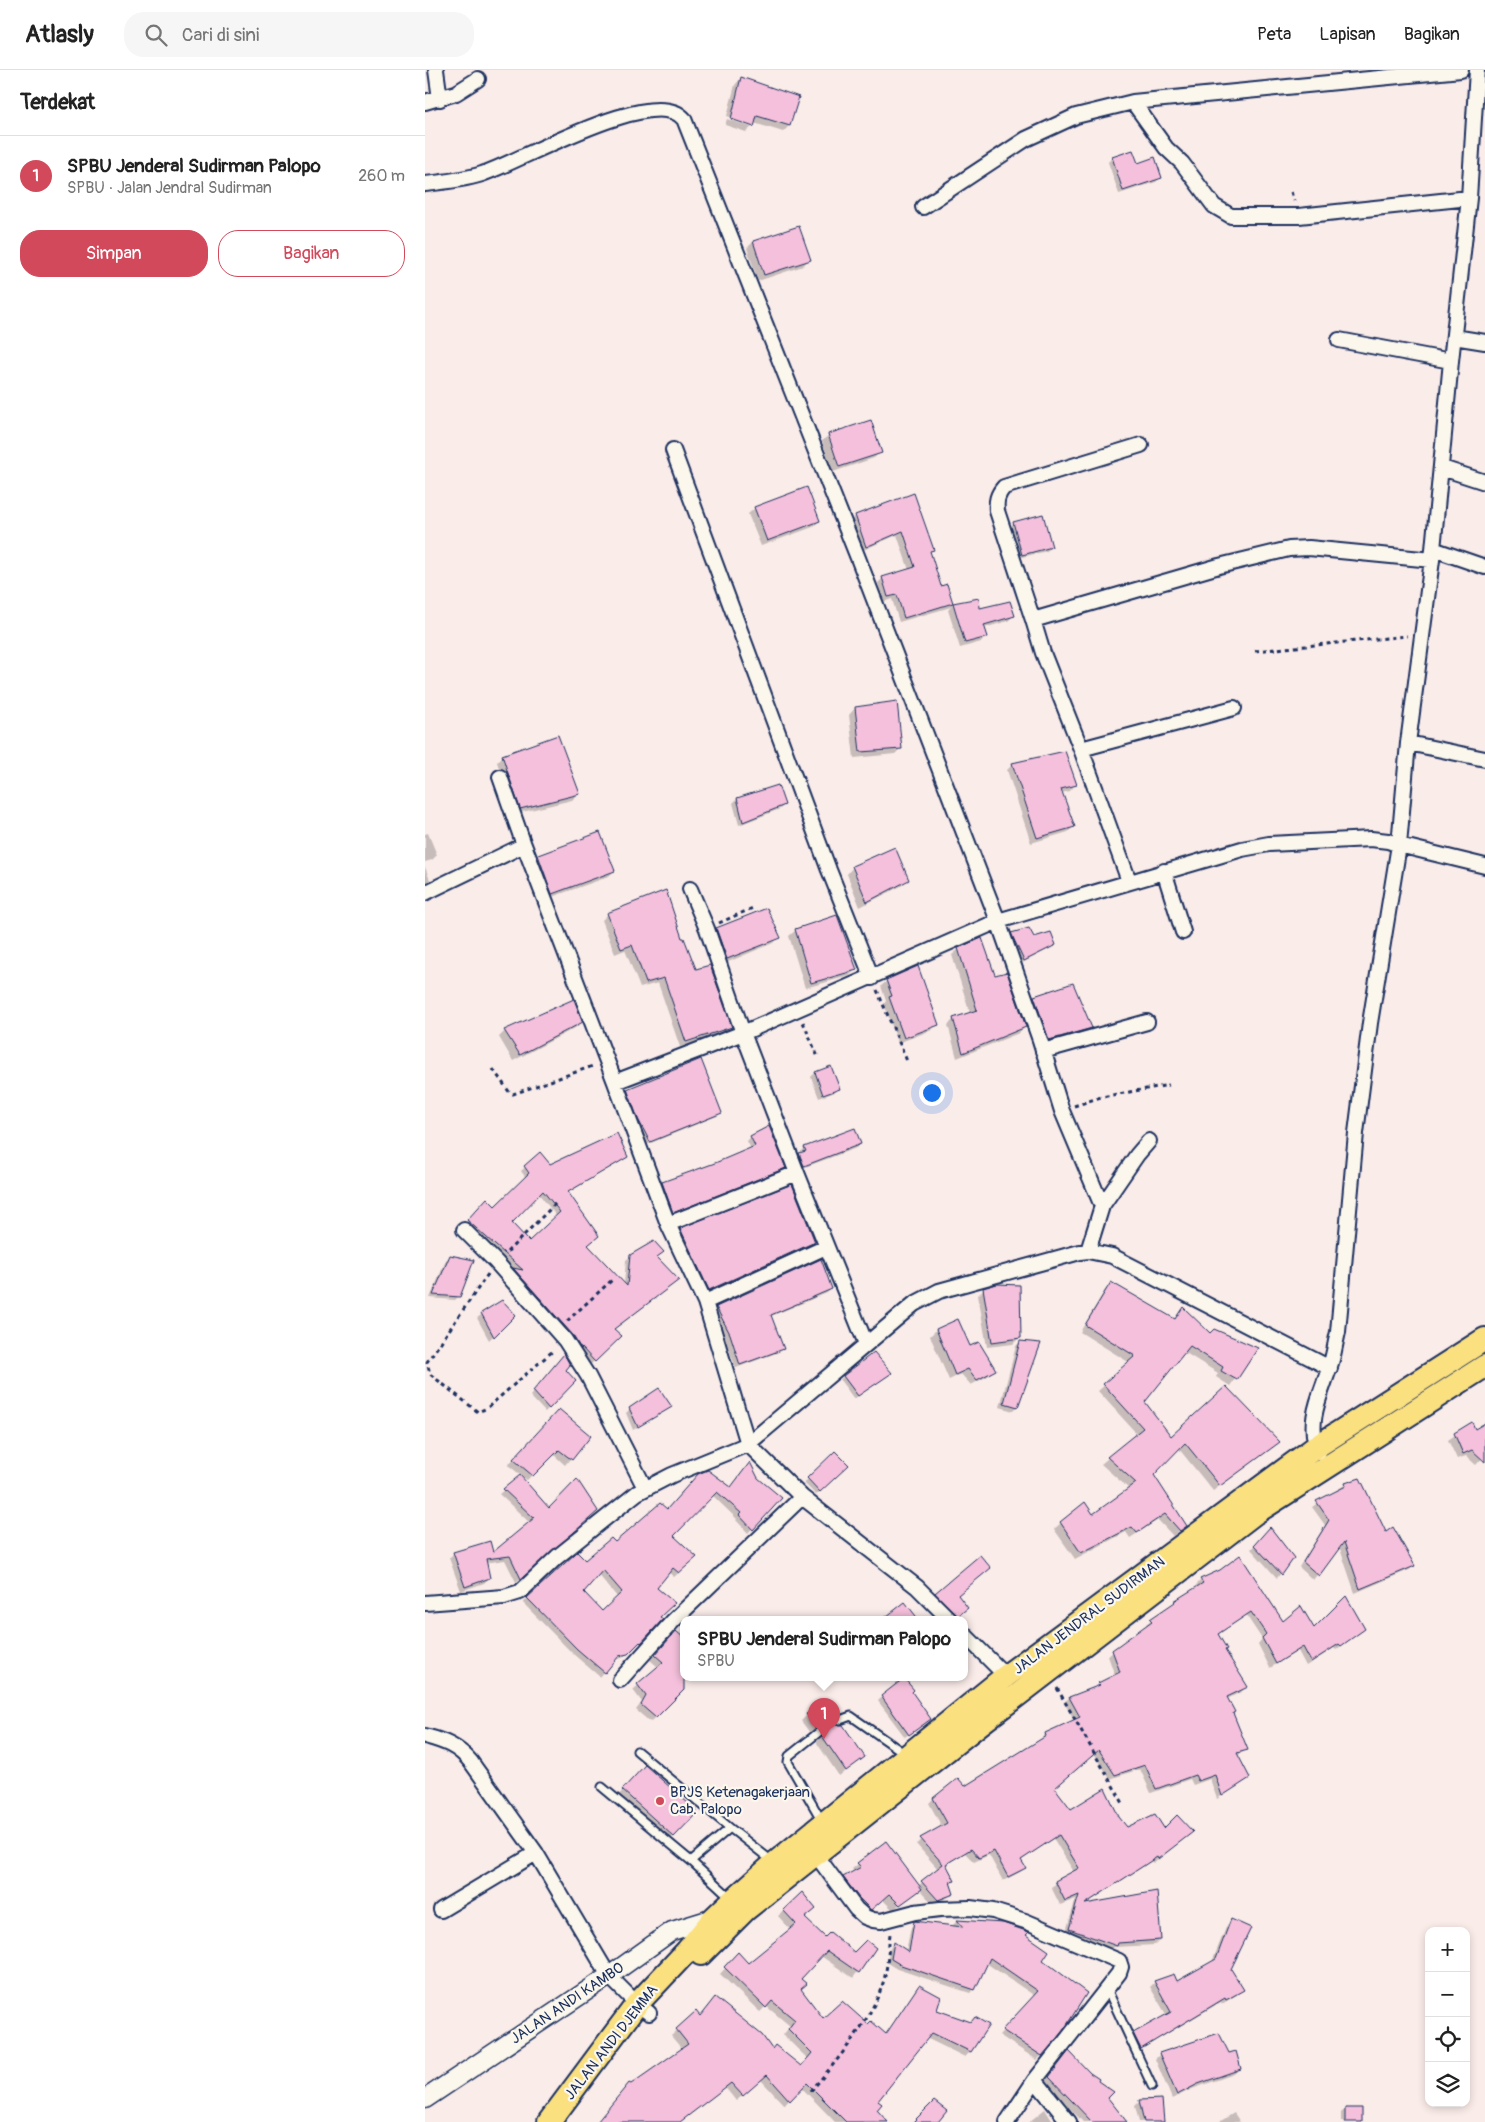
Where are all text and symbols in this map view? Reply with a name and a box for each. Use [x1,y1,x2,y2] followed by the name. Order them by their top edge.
[124,12,474,57] search box
[25,20,94,49] text: Atlasly
[142,21,170,49] icon: search
[182,23,259,47] text: Cari di sini
[1257,23,1291,46] text: Peta
[1319,23,1376,46] text: Lapisan
[1404,23,1460,46] text: Bagikan
[20,89,95,116] text: Terdekat
[67,154,321,178] text: SPBU Jenderal Sudirman Palopo
[33,166,39,186] text: 1
[358,166,405,186] text: 260 m
[67,178,272,198] text: SPBU · Jalan Jendral Sudirman
[20,230,208,277] button: Simpan
[218,230,405,277] button: Bagikan
[919,1080,945,1106] your location
[1010,1552,1169,1679] street label: JALAN JENDRAL SUDIRMAN
[680,1616,968,1681] popup
[697,1627,951,1651] text: SPBU Jenderal Sudirman Palopo
[697,1651,735,1671] text: SPBU
[808,1698,840,1739] pin: 1
[670,1783,810,1819] place label: BPJS Ketenagakerjaan Cab. Palopo
[654,1795,666,1807] marker: BPJS Ketenagakerjaan Cab. Palopo
[1425,1927,1470,2107] map controls
[1425,1927,1470,1972] button: +
[507,1958,628,2048] street label: JALAN ANDI KAMBO
[1425,1972,1470,2017] button: −
[560,1981,662,2104] street label: JALAN ANDI DJEMMA
[1425,2017,1470,2062] button: locate
[1425,2062,1470,2107] button: layers

